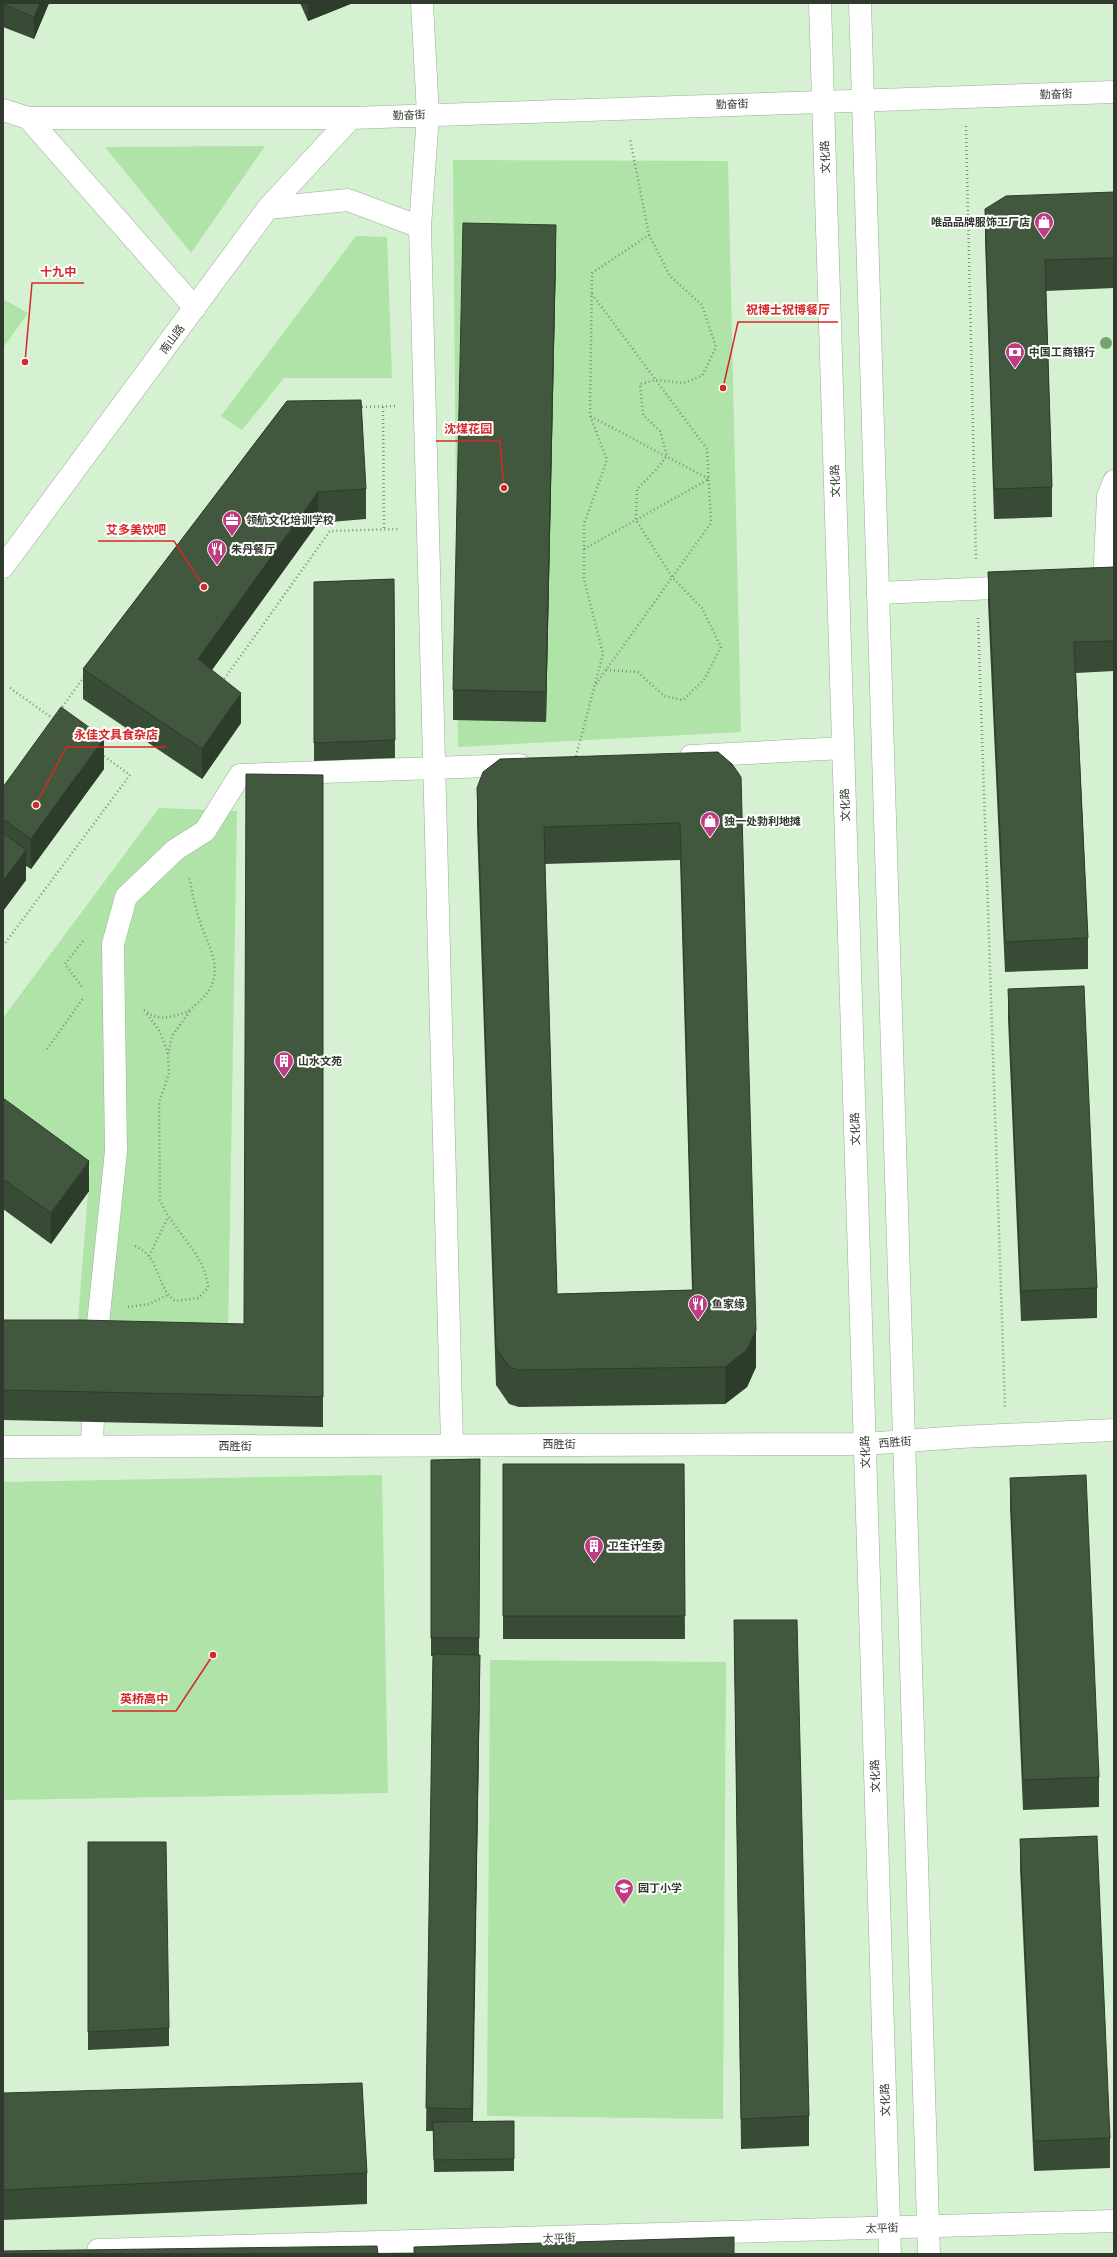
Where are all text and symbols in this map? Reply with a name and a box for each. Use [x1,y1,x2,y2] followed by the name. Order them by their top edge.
[1039,87,1073,102] street label: 勤奋街
[715,97,749,112] street label: 勤奋街
[392,108,426,123] street label: 勤奋街
[818,140,833,174] street label: 文化路
[1033,211,1055,239] shop icon: 唯品品牌服饰工厂店
[931,216,1030,229] place label: 唯品品牌服饰工厂店
[32,259,84,283] callout: 十九中
[40,265,76,280] text: 十九中
[738,298,838,322] callout: 祝博士祝博餐厅
[746,303,830,318] text: 祝博士祝博餐厅
[157,322,187,356] street label: 南山路
[1004,341,1026,369] bank icon: 中国工商银行
[1029,346,1095,359] place label: 中国工商银行
[436,417,500,441] callout: 沈煤花园
[444,422,492,437] text: 沈煤花园
[828,464,843,498] street label: 文化路
[221,509,243,537] office icon: 领航文化培训学校
[246,514,334,527] place label: 领航文化培训学校
[98,517,174,541] callout: 艾多美饮吧
[106,523,166,538] text: 艾多美饮吧
[206,538,228,566] restaurant icon: 朱丹餐厅
[231,543,275,556] place label: 朱丹餐厅
[66,723,166,747] callout: 永佳文具食杂店
[74,728,158,743] text: 永佳文具食杂店
[838,788,853,822] street label: 文化路
[699,810,721,838] shop icon: 独一处勃利地摊
[724,815,801,828] place label: 独一处勃利地摊
[273,1050,295,1078] building icon: 山水文苑
[298,1055,342,1068] place label: 山水文苑
[848,1112,863,1146] street label: 文化路
[687,1293,709,1321] restaurant icon: 鱼家缘
[712,1298,745,1311] place label: 鱼家缘
[858,1435,873,1469] street label: 文化路
[878,1435,912,1450] street label: 西胜街
[543,1438,576,1451] street label: 西胜街
[219,1440,252,1453] street label: 西胜街
[583,1535,605,1563] building icon: 卫生计生委
[608,1540,663,1553] place label: 卫生计生委
[112,1687,176,1711] callout: 英桥高中
[120,1692,168,1707] text: 英桥高中
[868,1759,883,1793] street label: 文化路
[613,1877,635,1905] school or university icon: 园丁小学
[638,1882,682,1895] place label: 园丁小学
[878,2083,893,2117] street label: 文化路
[865,2221,899,2236] street label: 太平街
[542,2231,576,2246] street label: 太平街

